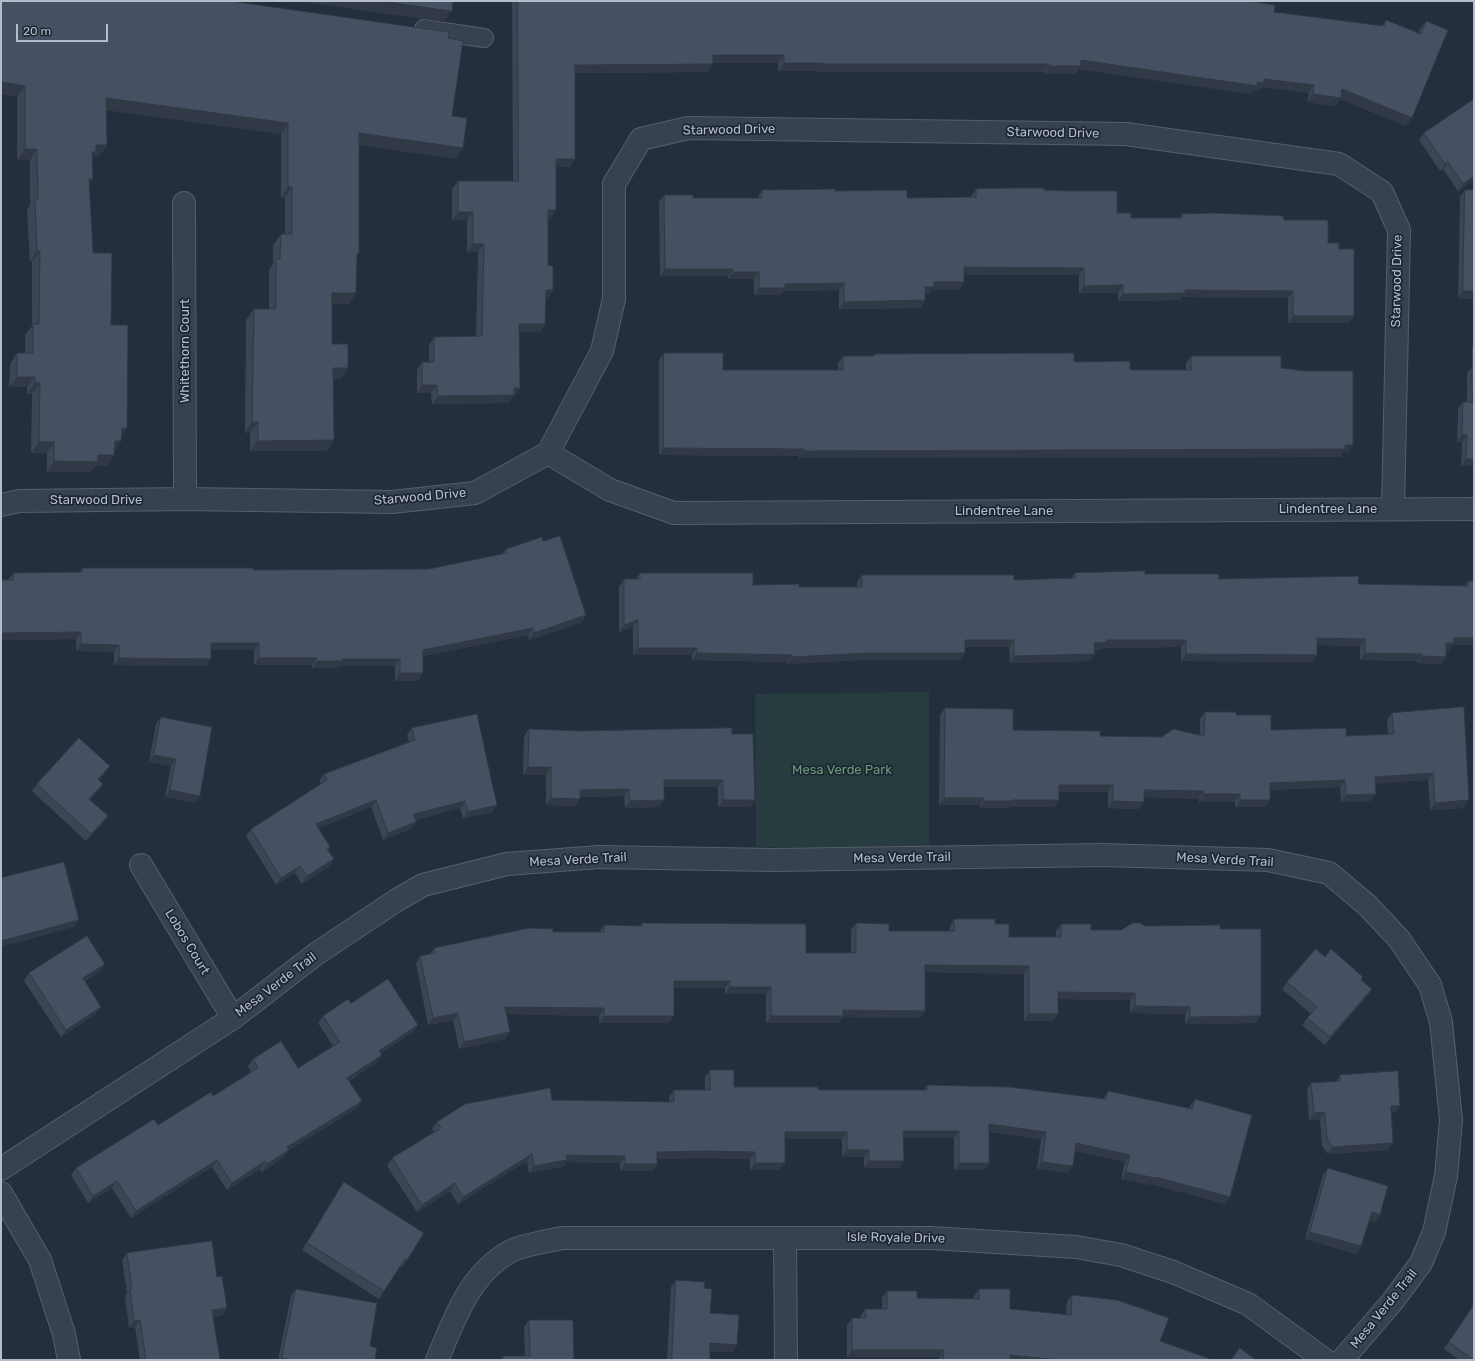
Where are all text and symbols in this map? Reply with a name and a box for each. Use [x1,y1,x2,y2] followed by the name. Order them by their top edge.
[18,16,110,42] scale bar
[23,24,51,38] text: 20 m
[683,121,775,139] street label: Starwood Drive
[1007,124,1099,142] street label: Starwood Drive
[1388,235,1406,327] street label: Starwood Drive
[177,299,193,403] street label: Whitethorn Court
[373,485,467,509] street label: Starwood Drive
[50,492,142,508] street label: Starwood Drive
[1279,501,1377,517] street label: Lindentree Lane
[955,503,1053,519] street label: Lindentree Lane
[792,762,892,778] park label: Mesa Verde Park
[853,849,951,867] street label: Mesa Verde Trail
[529,850,627,870] street label: Mesa Verde Trail
[1176,850,1274,870] street label: Mesa Verde Trail
[161,906,213,978] street label: Lobos Court
[232,949,320,1021] street label: Mesa Verde Trail
[847,1229,945,1247] street label: Isle Royale Drive
[1347,1266,1421,1352] street label: Mesa Verde Trail

